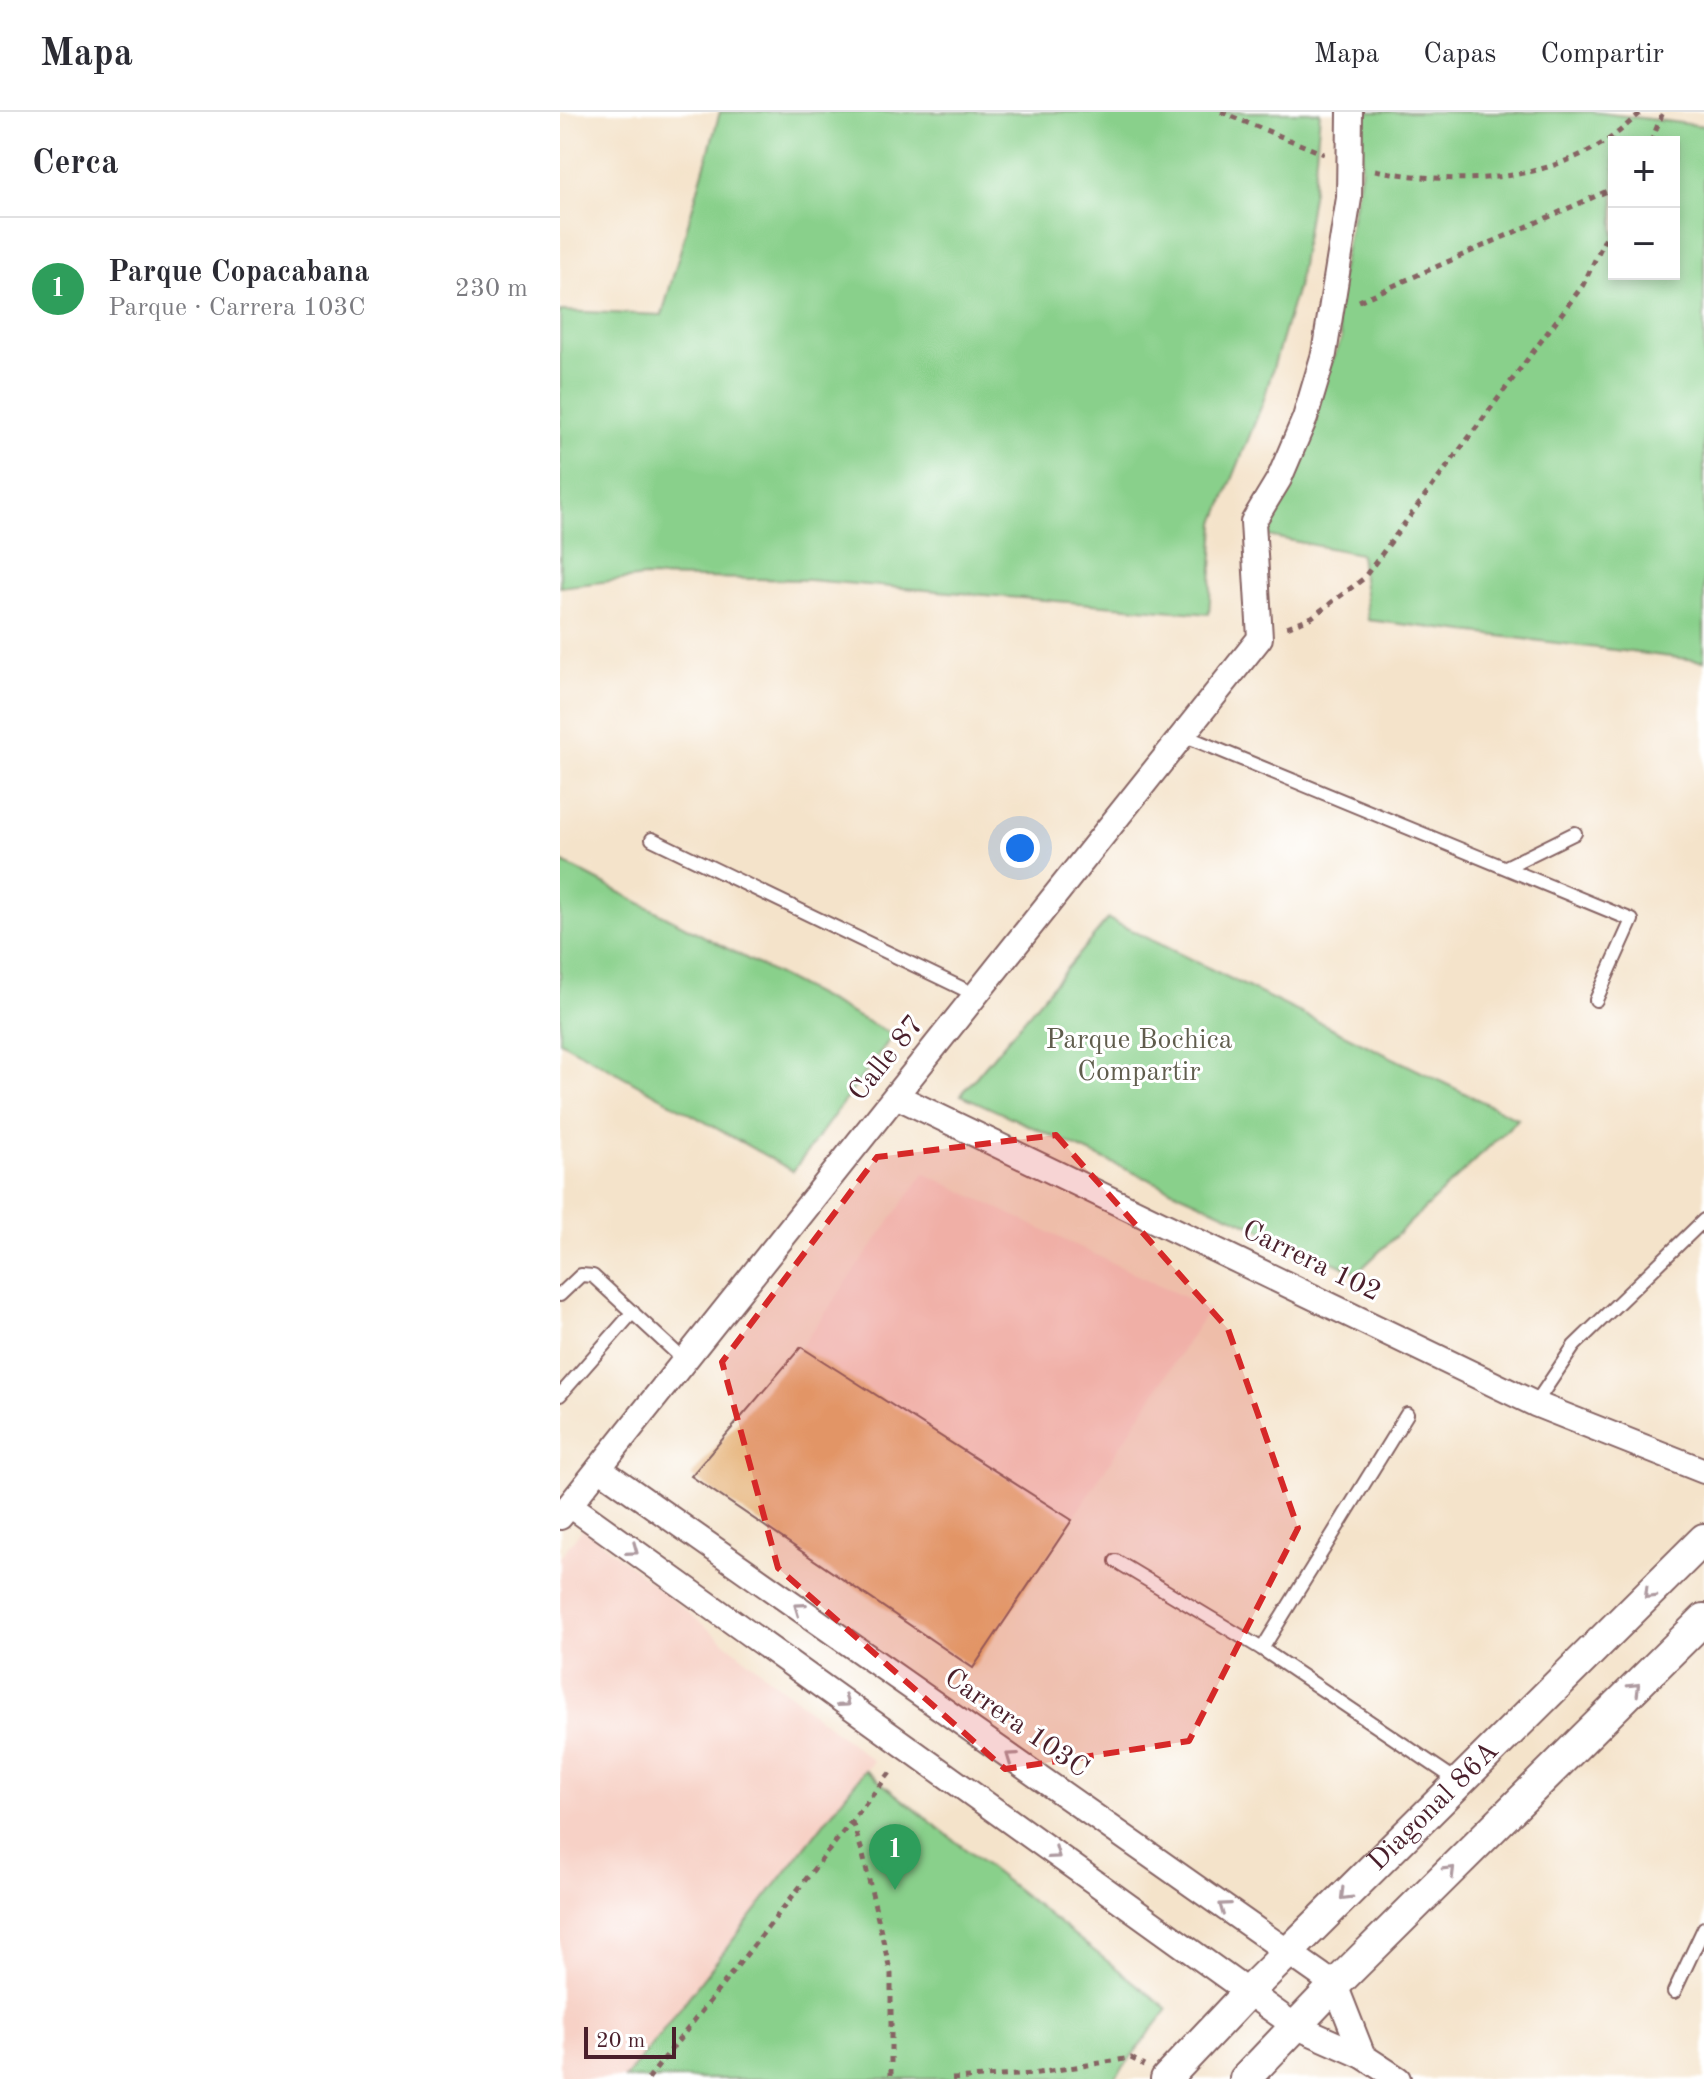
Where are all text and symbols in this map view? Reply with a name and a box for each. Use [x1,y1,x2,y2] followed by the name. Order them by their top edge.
[40,36,133,74] text: Mapa
[1314,41,1379,69] text: Mapa
[1423,41,1496,69] text: Capas
[1540,41,1664,69] text: Compartir
[1608,136,1680,280] map controls
[1608,136,1680,208] button: +
[32,147,118,181] text: Cerca
[1608,208,1680,280] button: −
[108,258,370,288] text: Parque Copacabana
[50,276,66,302] text: 1
[455,276,528,302] text: 230 m
[108,295,366,321] text: Parque · Carrera 103C
[1000,828,1040,868] your location
[844,1011,930,1107] street label: Calle 87
[1045,1027,1233,1087] park label: Parque Bochica Compartir
[1237,1216,1385,1308] street label: Carrera 102
[625,1541,639,1555] one-way arrow
[1644,1585,1658,1599] one-way arrow
[793,1603,807,1618] one-way arrow
[939,1664,1093,1784] street label: Carrera 103C
[1626,1683,1640,1697] one-way arrow
[836,1692,850,1707] one-way arrow
[1364,1737,1505,1877] street label: Diagonal 86A
[1006,1752,1020,1767] one-way arrow
[869,1824,921,1890] pin: 1
[1047,1844,1061,1859] one-way arrow
[1441,1865,1455,1880] one-way arrow
[1340,1886,1354,1900] one-way arrow
[1219,1902,1233,1917] one-way arrow
[584,2023,676,2059] scale bar
[596,2030,645,2052] text: 20 m

